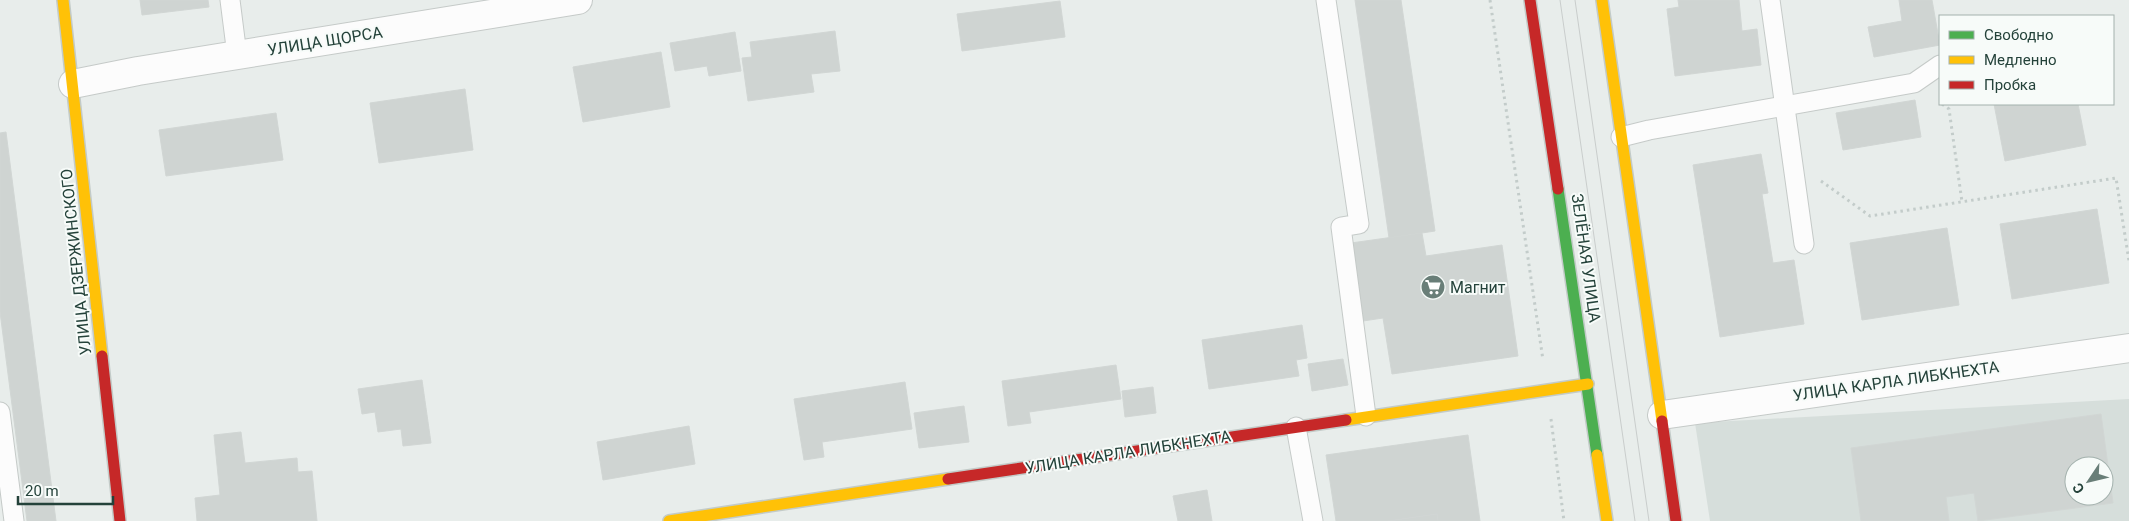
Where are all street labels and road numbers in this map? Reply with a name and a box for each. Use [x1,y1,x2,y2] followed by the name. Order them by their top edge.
[266,22,384,59] street label: УЛИЦА ЩОРСА
[57,168,95,356] street label: УЛИЦА ДЗЕРЖИНСКОГО
[1568,192,1605,324] street label: ЗЕЛЁНАЯ УЛИЦА
[1792,357,2001,405] street label: УЛИЦА КАРЛА ЛИБКНЕХТА
[1024,426,1233,478] street label: УЛИЦА КАРЛА ЛИБКНЕХТА

